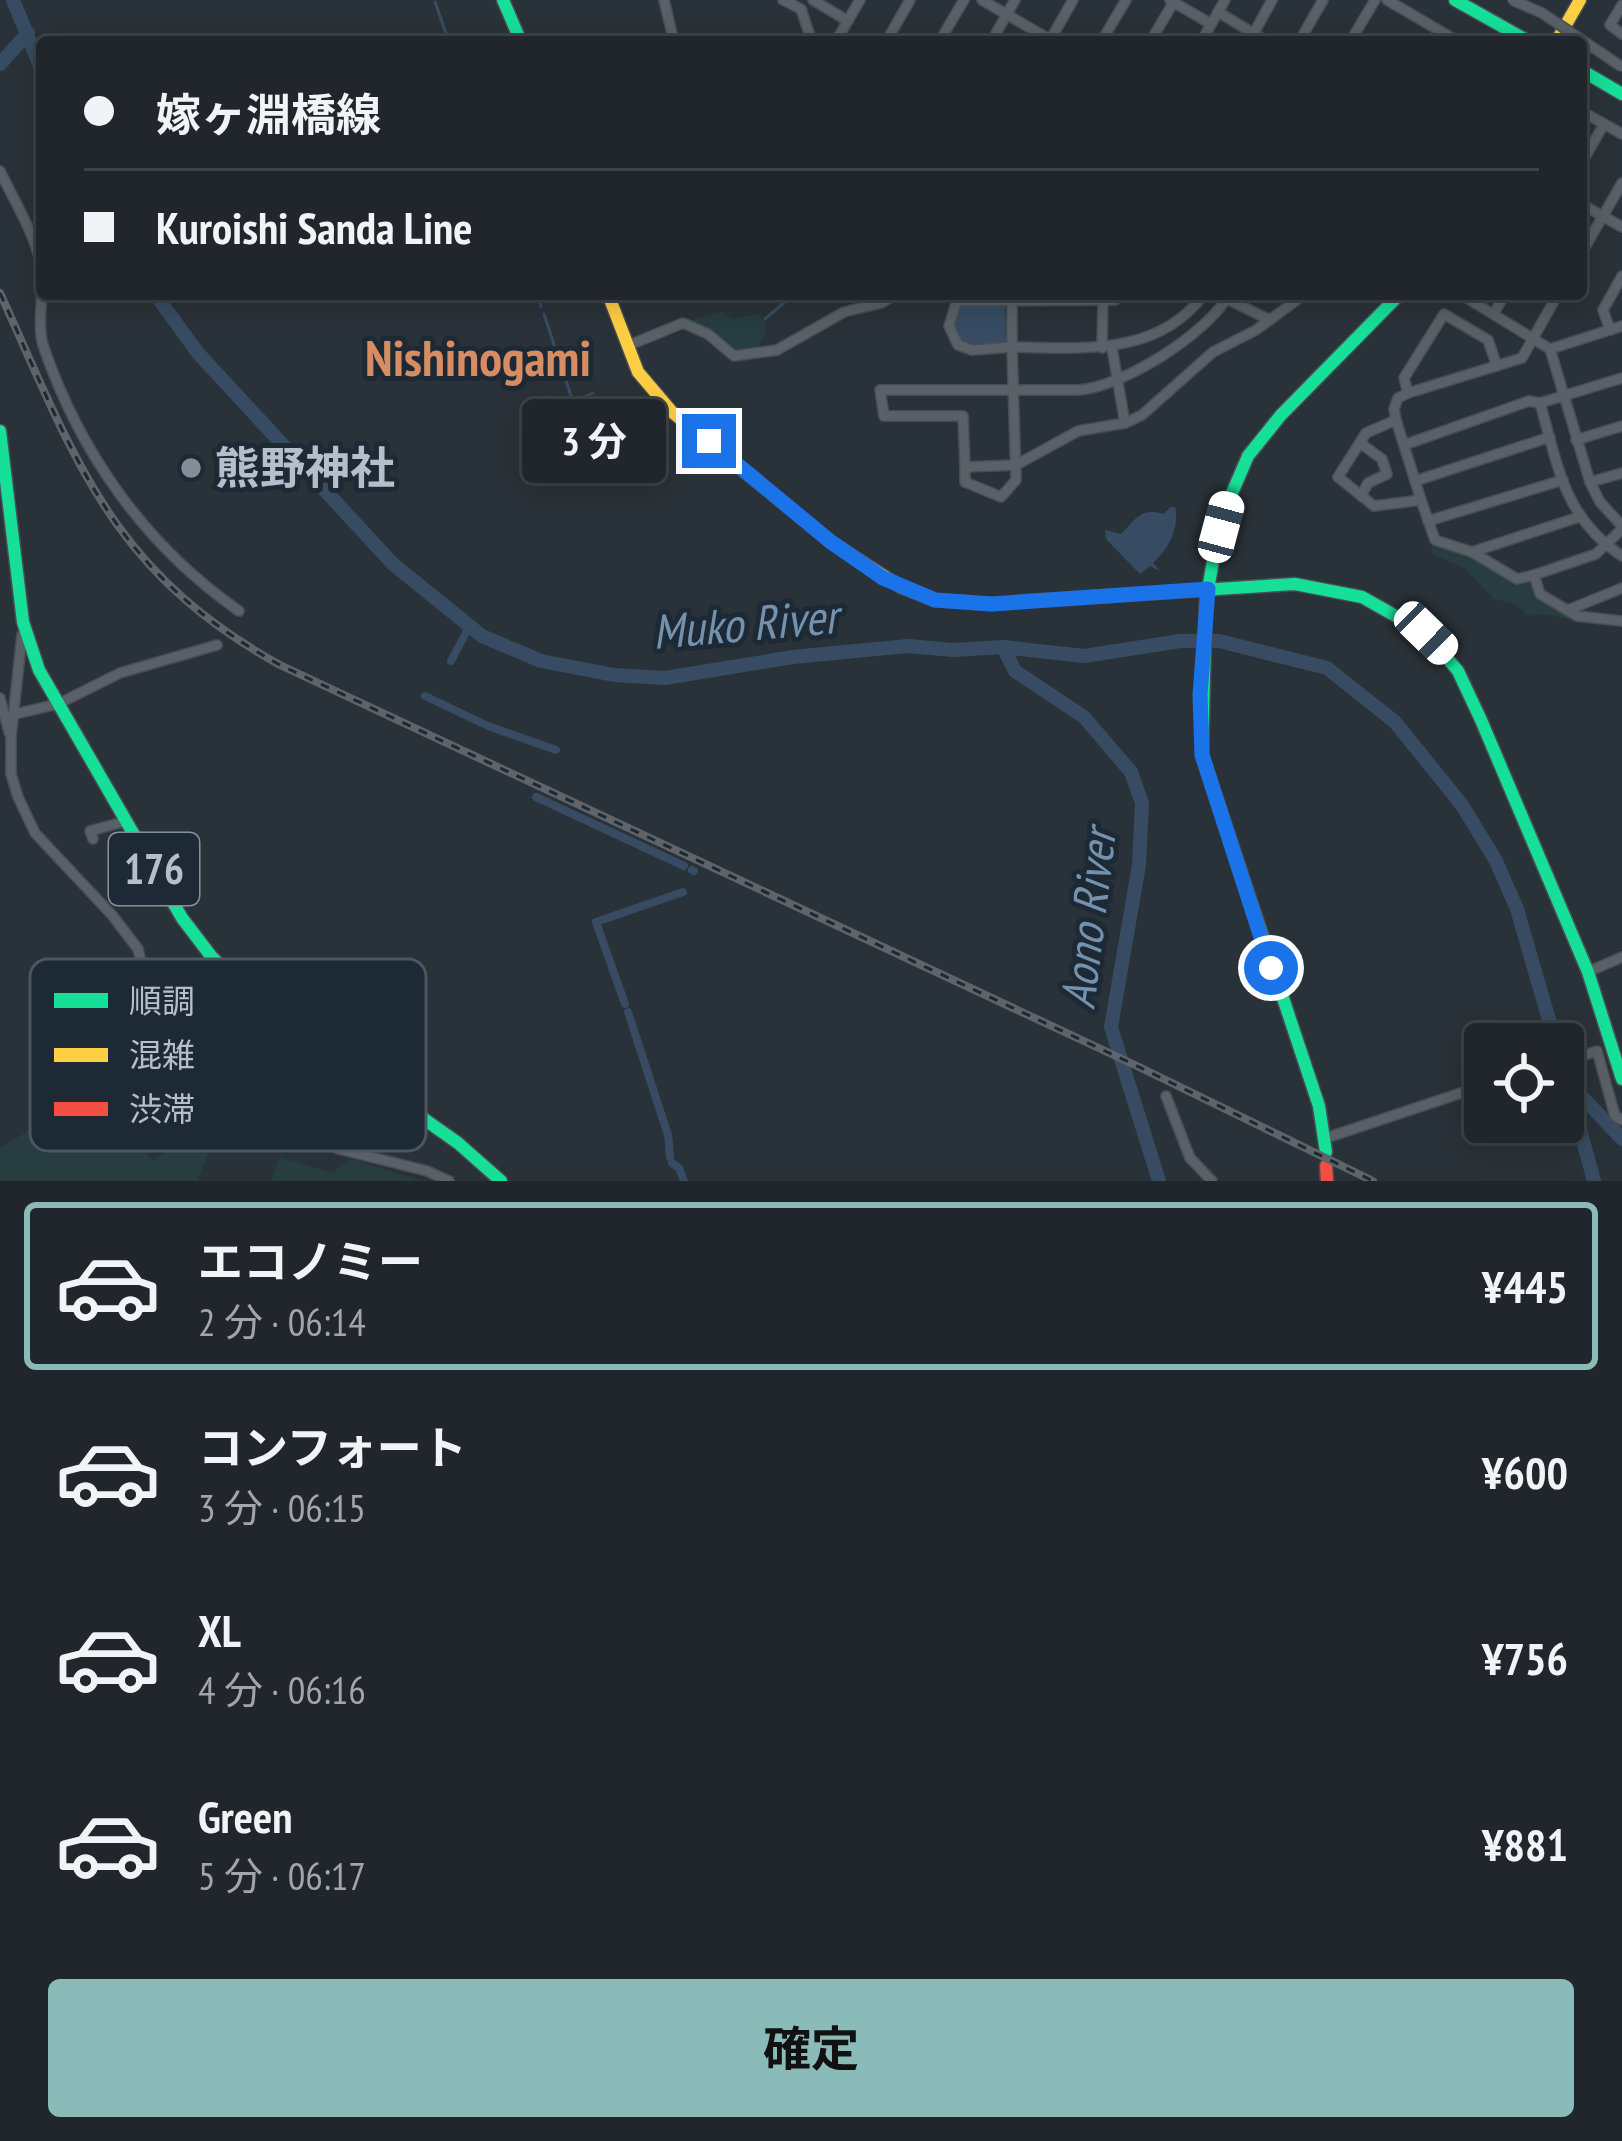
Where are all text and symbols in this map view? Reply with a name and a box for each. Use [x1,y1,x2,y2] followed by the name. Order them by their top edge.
[156,85,381,143] text: 嫁ヶ淵橋線
[156,198,473,256] text: Kuroishi Sanda Line
[365,324,591,390] district label: Nishinogami
[523,399,667,483] callout: 3 分
[682,414,736,468] route end
[561,415,627,466] text: 3 分
[215,438,395,496] place label: 熊野神社
[178,455,204,481] marker: 熊野神社
[1194,488,1248,566] car
[650,584,846,662] water label: Muko River
[1388,595,1464,671] car
[1045,820,1129,1012] water label: Aono River
[109,833,199,905] road number: 176
[1244,941,1298,995] route start
[30,959,426,1151] legend
[129,979,195,1022] text: 順調
[1464,1023,1584,1143] map controls
[1464,1023,1584,1143] button: locate
[129,1033,195,1076] text: 混雑
[129,1087,195,1130] text: 渋滞
[54,1232,162,1340] icon: car
[198,1232,423,1290] text: エコノミー
[1482,1257,1568,1315] text: ¥445
[198,1296,366,1347] text: 2 分 · 06:14
[54,1418,162,1526] icon: car
[198,1418,467,1476] text: コンフォート
[1482,1443,1568,1501] text: ¥600
[198,1482,366,1533] text: 3 分 · 06:15
[198,1601,241,1659] text: XL
[54,1604,162,1712] icon: car
[1482,1629,1568,1687] text: ¥756
[198,1664,366,1715] text: 4 分 · 06:16
[198,1787,293,1845] text: Green
[54,1790,162,1898] icon: car
[1482,1815,1568,1873] text: ¥881
[198,1850,366,1901] text: 5 分 · 06:17
[48,1979,1574,2117] button: 確定

